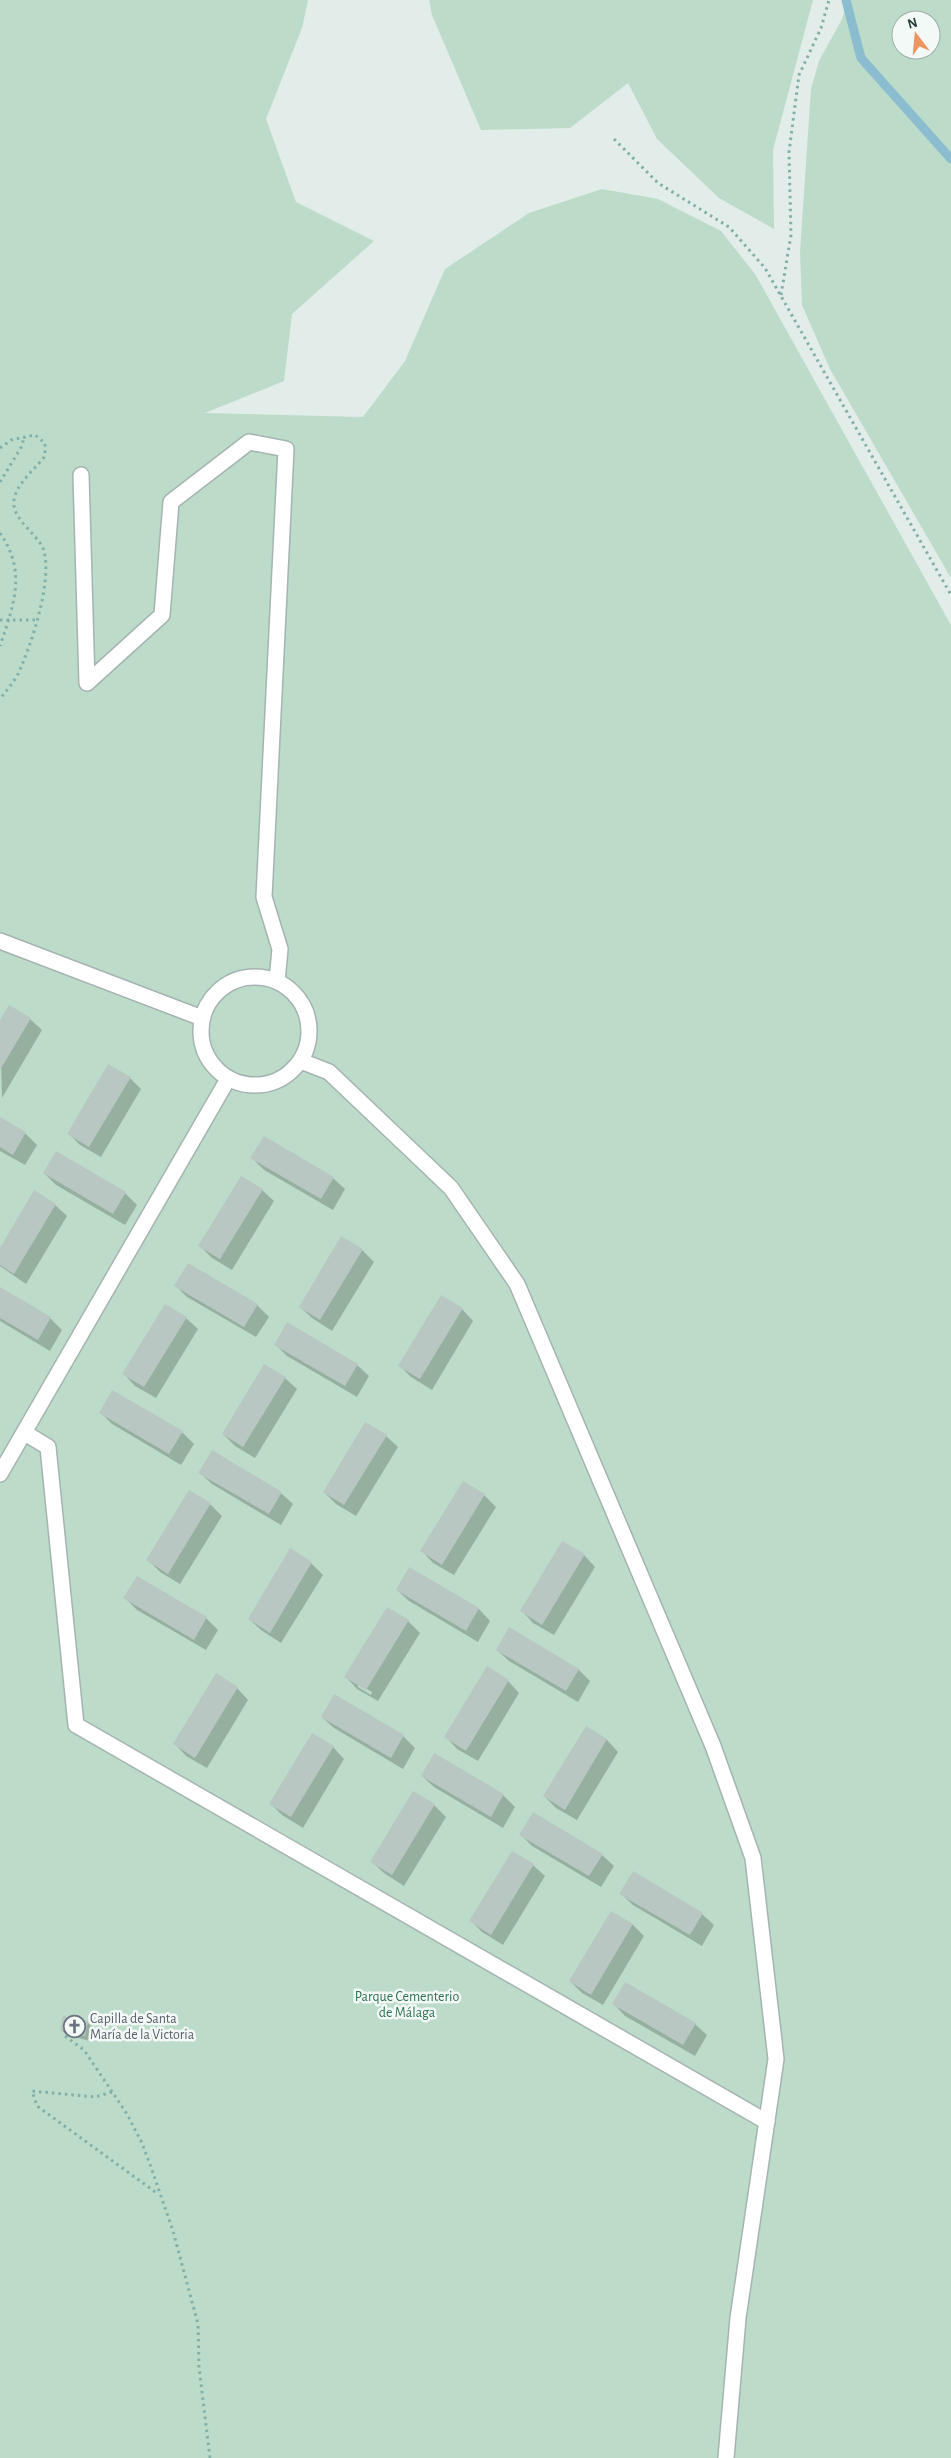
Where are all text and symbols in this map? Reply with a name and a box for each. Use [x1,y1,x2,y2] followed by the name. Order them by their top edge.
[891,10,941,60] north arrow
[906,15,919,32] text: N
[355,1990,459,2020] park label: Parque Cementerio de Málaga
[90,2012,195,2042] place label: Capilla de Santa María de la Victoria
[62,2014,86,2038] church icon: Capilla de Santa María de la Victoria

